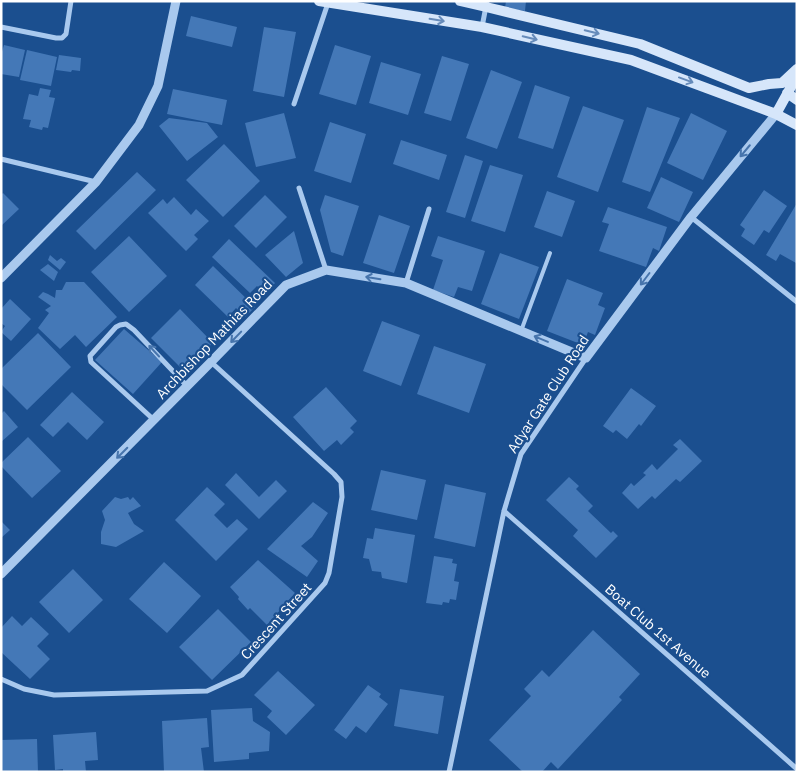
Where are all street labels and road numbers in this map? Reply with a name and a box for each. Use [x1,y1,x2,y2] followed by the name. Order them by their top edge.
[152,275,276,403] street label: Archbishop Mathias Road
[503,332,593,456] street label: Adyar Gate Club Road
[237,579,315,663] street label: Crescent Street
[601,580,715,682] street label: Boat Club 1st Avenue

